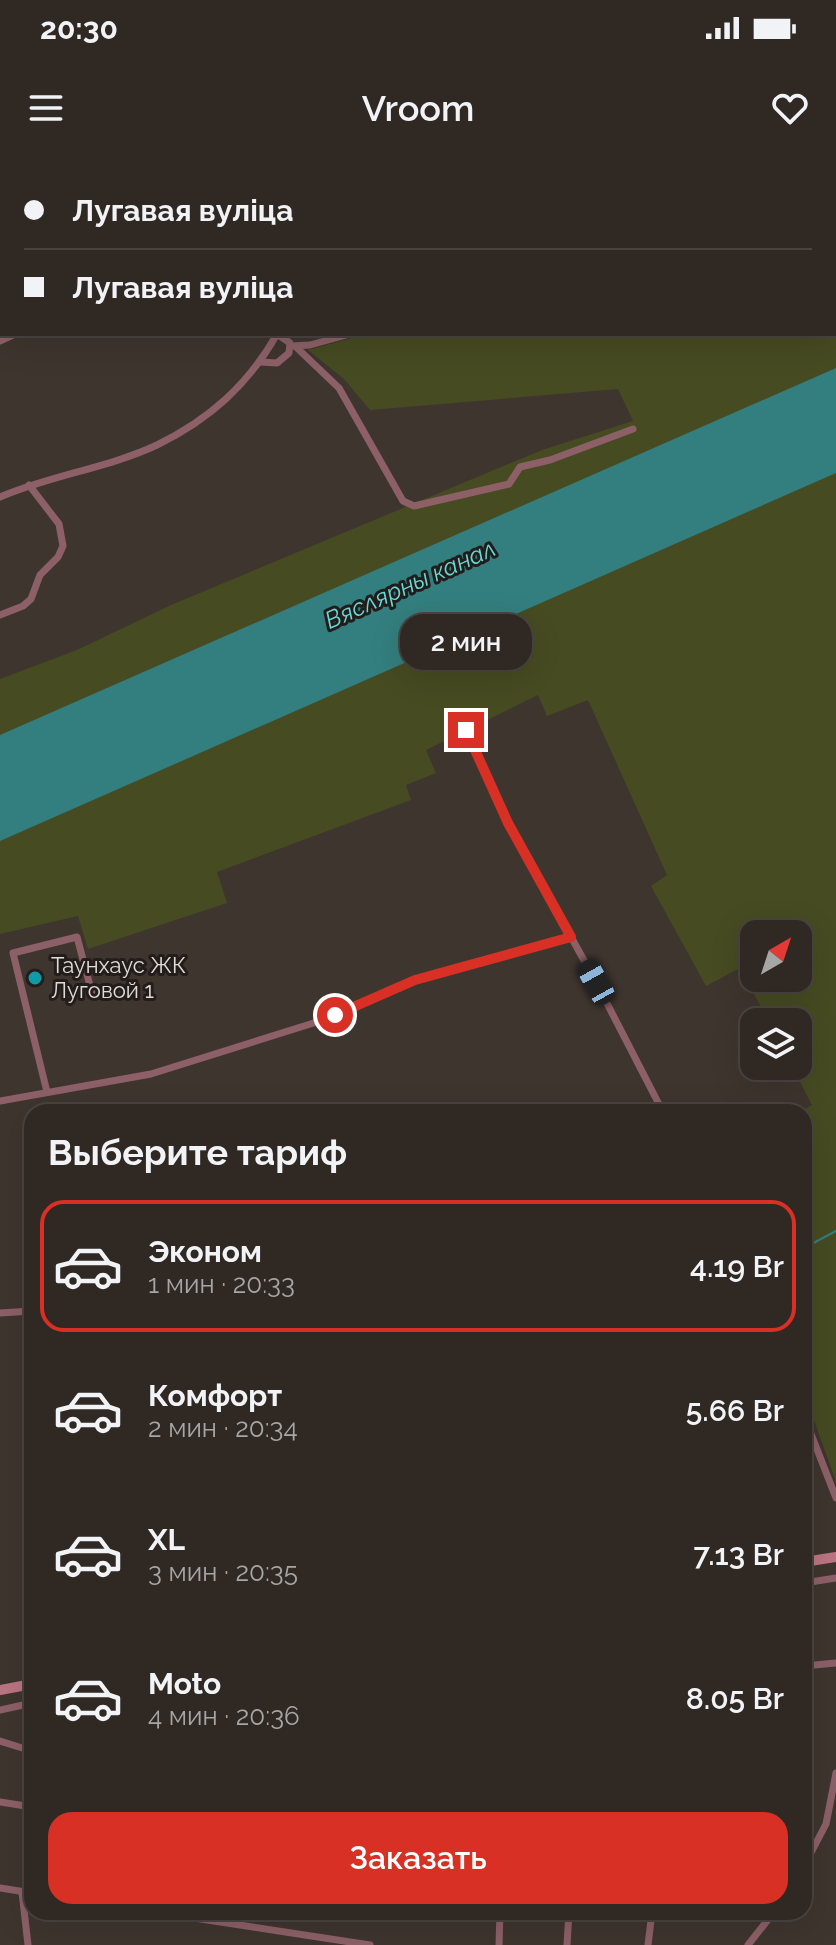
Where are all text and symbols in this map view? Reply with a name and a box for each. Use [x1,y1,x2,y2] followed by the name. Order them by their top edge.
[40,11,118,46] text: 20:30
[24,86,68,130] icon: menu
[768,86,812,130] icon: heart
[362,87,474,129] text: Vroom
[72,193,293,228] text: Лугавая вуліца
[72,270,293,305] text: Лугавая вуліца
[320,533,500,635] water label: Вяслярны канал
[400,614,532,670] callout: 2 мин
[431,627,501,657] text: 2 мин
[448,712,484,748] route end
[740,920,812,992] north arrow
[740,920,812,1080] map controls
[51,952,186,1003] place label: Таунхаус ЖК Луговой 1
[574,955,618,1009] car
[26,969,44,987] marker: Таунхаус ЖК Луговой 1
[317,997,353,1033] route start
[740,1008,812,1080] button: layers
[48,1131,347,1173] text: Выберите тариф
[52,1230,124,1302] icon: car
[148,1234,262,1269] text: Эконом
[690,1249,784,1284] text: 4.19 Br
[148,1269,295,1299] text: 1 мин · 20:33
[52,1374,124,1446] icon: car
[148,1378,282,1413] text: Комфорт
[686,1393,784,1428] text: 5.66 Br
[148,1413,298,1443] text: 2 мин · 20:34
[52,1518,124,1590] icon: car
[148,1522,185,1557] text: XL
[693,1537,784,1572] text: 7.13 Br
[148,1557,298,1587] text: 3 мин · 20:35
[52,1662,124,1734] icon: car
[148,1666,221,1701] text: Moto
[686,1681,784,1716] text: 8.05 Br
[148,1701,300,1731] text: 4 мин · 20:36
[48,1812,788,1904] button: Заказать

